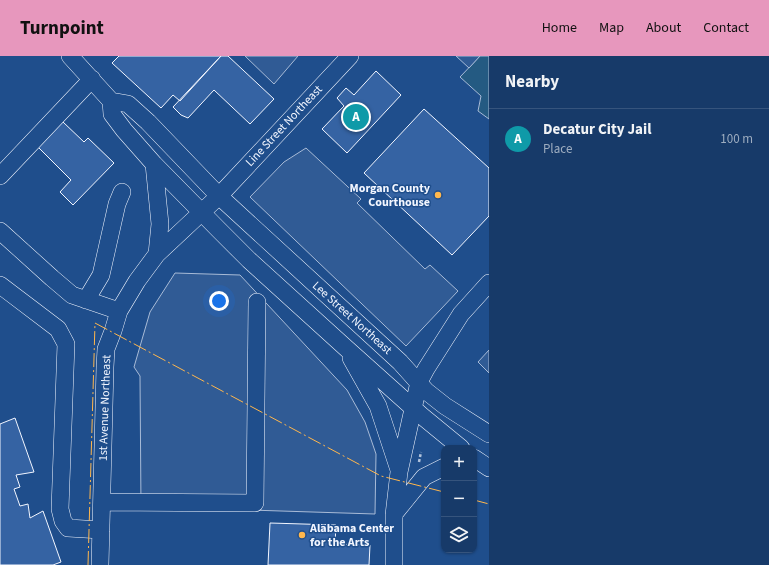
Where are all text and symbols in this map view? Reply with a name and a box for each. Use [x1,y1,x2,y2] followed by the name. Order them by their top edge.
[20,15,104,42] text: Turnpoint
[542,18,577,38] text: Home
[599,18,624,38] text: Map
[646,18,681,38] text: About
[703,18,749,38] text: Contact
[505,70,559,94] text: Nearby
[242,81,326,171] street label: Line Street Northeast
[343,102,369,132] pin: A
[543,119,651,140] text: Decatur City Jail
[514,130,522,148] text: A
[720,130,753,148] text: 100 m
[543,140,572,158] text: Place
[350,180,431,211] place label: Morgan County Courthouse
[433,190,443,200] marker: Morgan County Courthouse
[308,278,396,358] street label: Lee Street Northeast
[209,291,229,311] your location
[95,355,115,461] street label: 1st Avenue Northeast
[441,445,477,553] map controls
[441,445,477,481] button: +
[441,481,477,517] button: −
[441,517,477,553] button: layers
[309,520,394,551] place label: Alabama Center for the Arts
[297,530,307,540] marker: Alabama Center for the Arts

